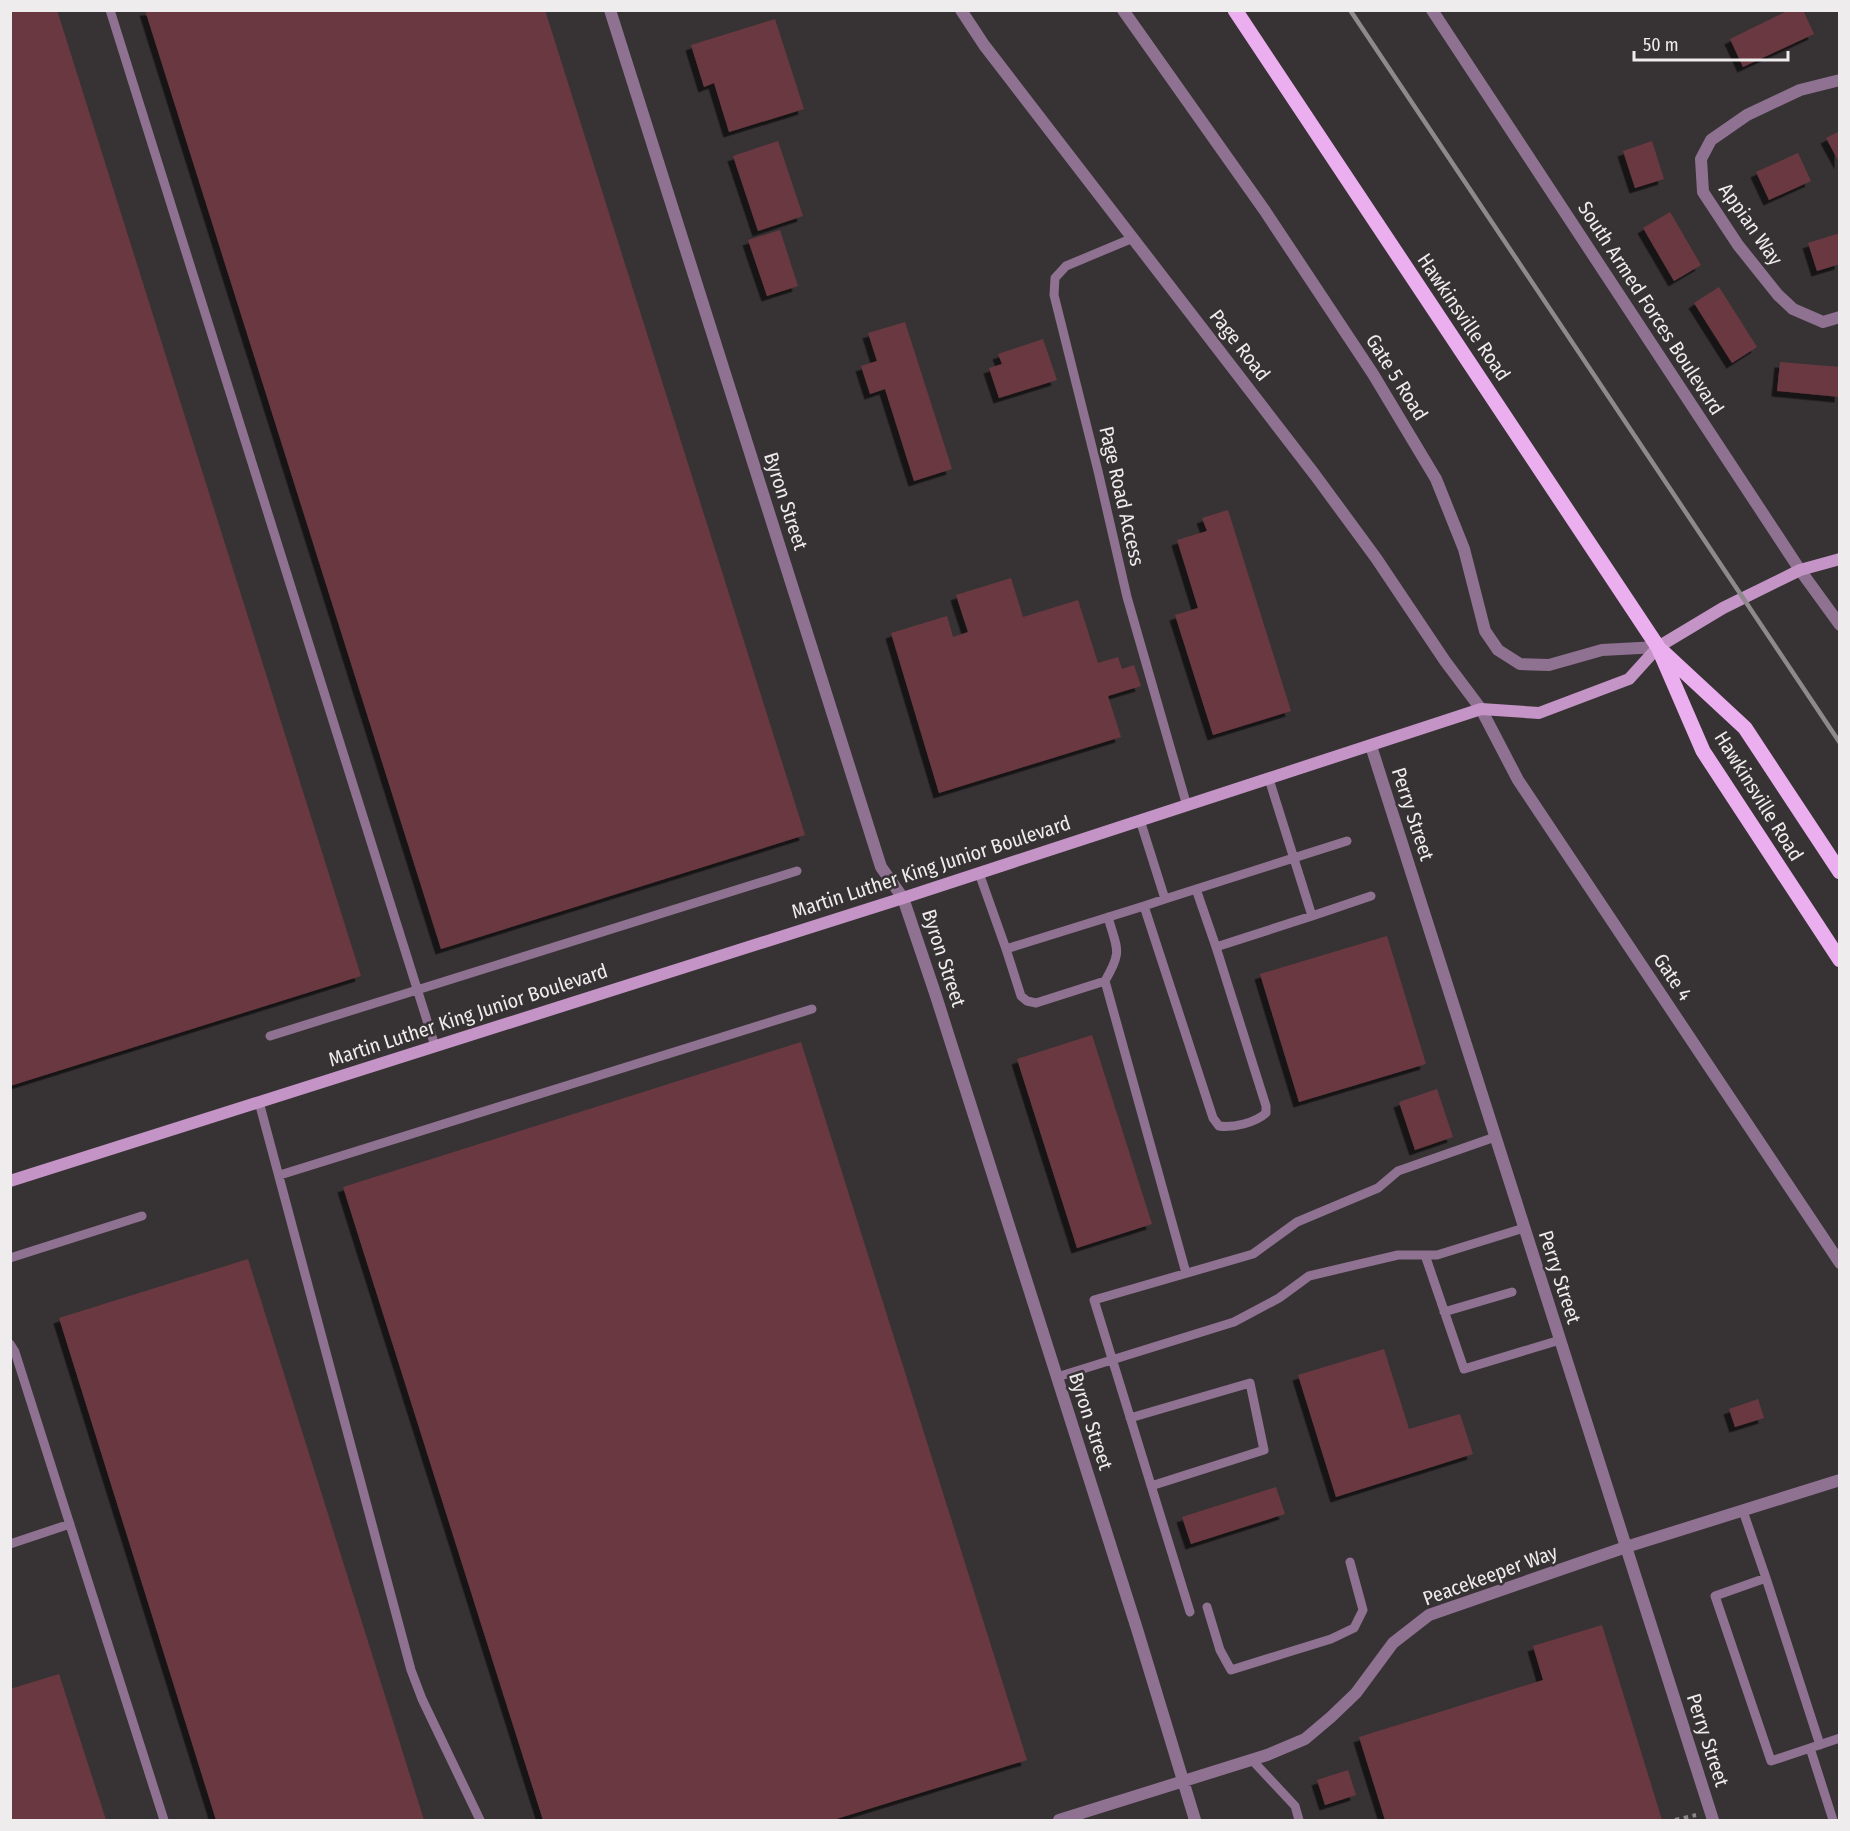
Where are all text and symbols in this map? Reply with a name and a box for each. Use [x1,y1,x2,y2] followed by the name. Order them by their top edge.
[1634,24,1788,62] scale bar
[1643,34,1679,56] text: 50 m
[1714,178,1788,270] street label: Appian Way
[1573,197,1729,419] street label: South Armed Forces Boulevard
[1413,249,1515,385] street label: Hawkinsville Road
[1205,304,1275,386] street label: Page Road
[1361,329,1433,425] street label: Gate 5 Road
[1094,424,1150,568] street label: Page Road Access
[759,449,813,553] street label: Byron Street
[1709,727,1809,865] street label: Hawkinsville Road
[1387,764,1439,864] street label: Perry Street
[788,810,1074,924] street label: Martin Luther King Junior Boulevard
[917,906,971,1010] street label: Byron Street
[1649,949,1698,1005] street label: Gate 4
[325,958,611,1072] street label: Martin Luther King Junior Boulevard
[1534,1227,1586,1327] street label: Perry Street
[1064,1369,1118,1473] street label: Byron Street
[1419,1540,1561,1610] street label: Peacekeeper Way
[1682,1690,1734,1790] street label: Perry Street

